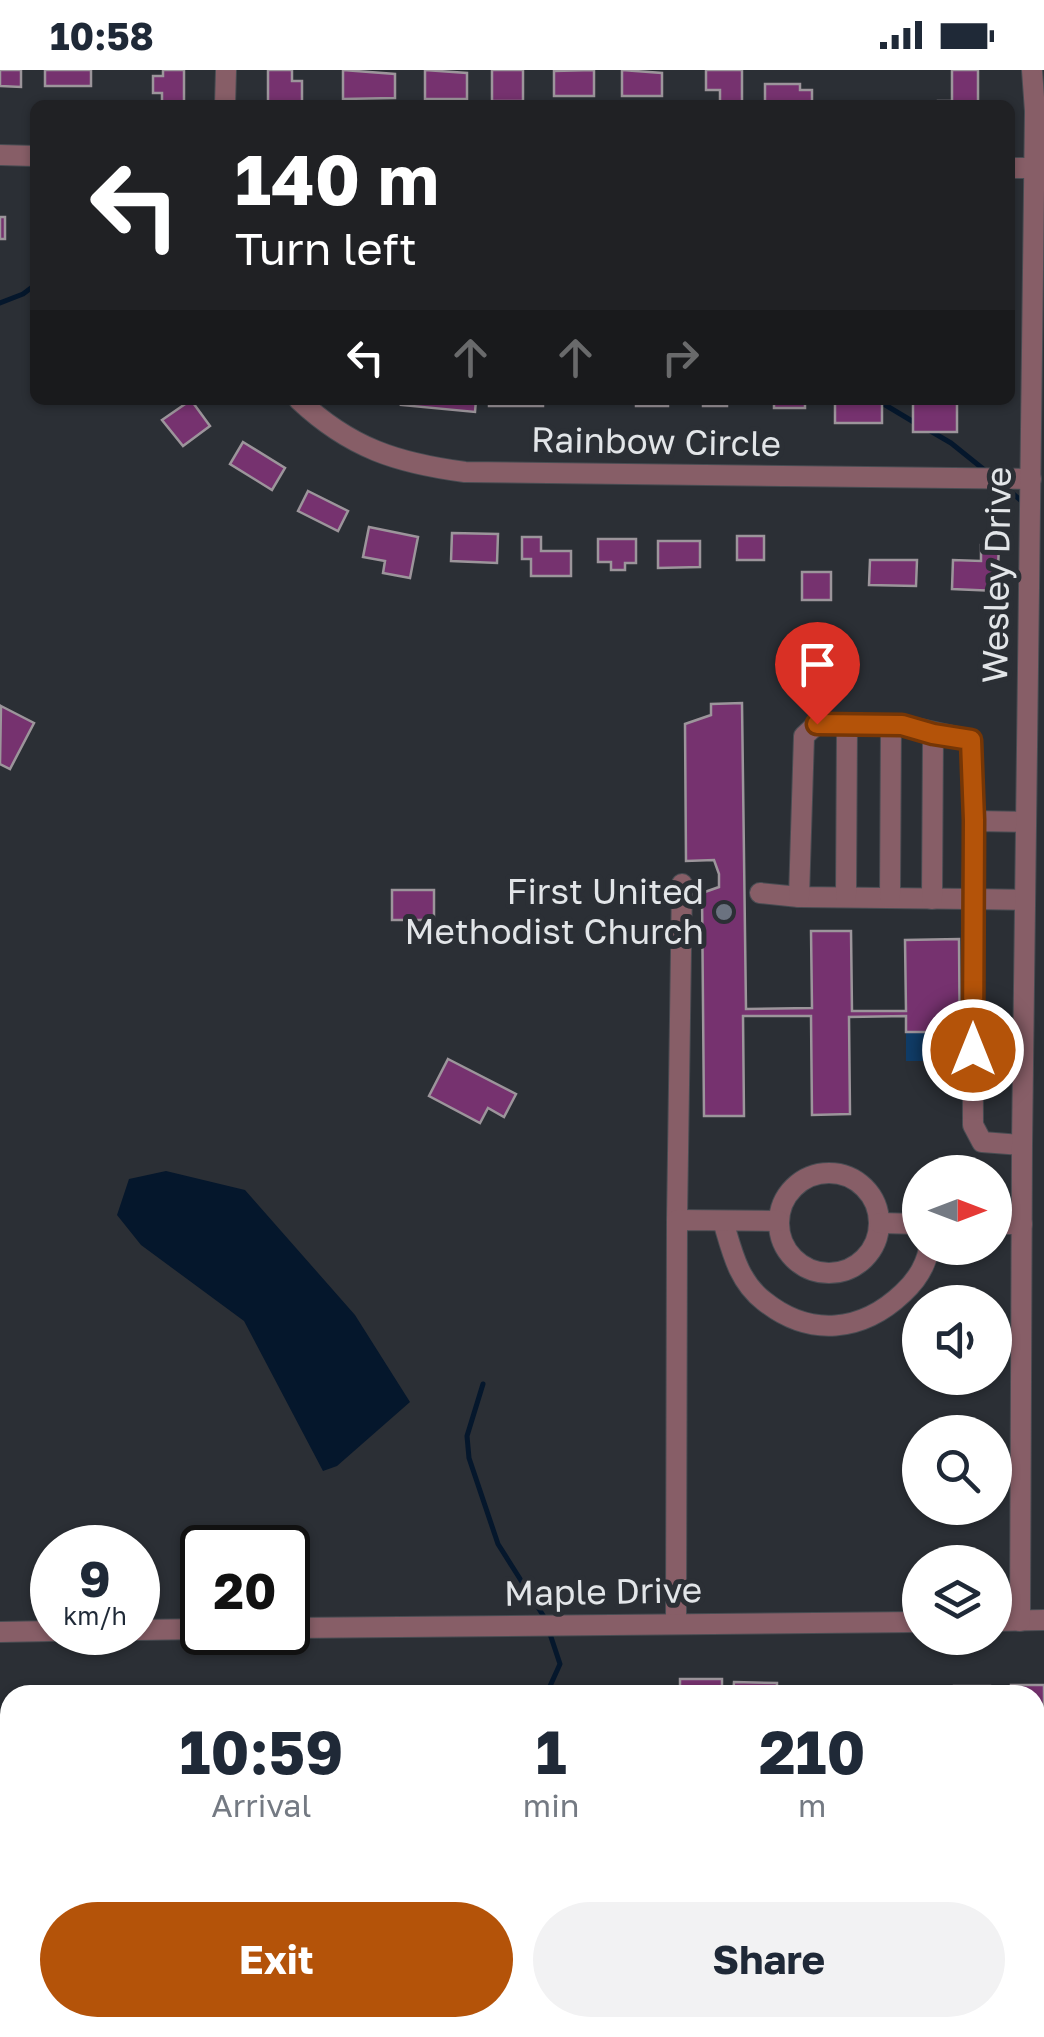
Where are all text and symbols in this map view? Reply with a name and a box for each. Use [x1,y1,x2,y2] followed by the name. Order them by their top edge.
[50,13,154,58] text: 10:58
[235,136,439,220] text: 140 m
[70,140,200,270] icon: left
[235,221,417,275] text: Turn left
[338,330,393,385] icon: left
[443,330,498,385] icon: ahead
[548,330,603,385] icon: ahead
[653,330,708,385] icon: right
[531,418,781,464] street label: Rainbow Circle
[973,466,1019,684] street label: Wesley Drive
[775,622,860,725] pin
[790,637,845,692] icon: arrive
[404,870,704,952] place label: First United Methodist Church
[713,901,735,923] marker: First United Methodist Church
[921,998,1025,1102] position arrow
[902,1155,1012,1265] north arrow
[902,1155,1012,1655] map controls
[902,1285,1012,1395] button: sound
[902,1415,1012,1525] button: search
[180,1525,310,1655] speed limit sign: 20
[902,1545,1012,1655] button: layers
[79,1548,111,1608] text: 9
[504,1568,702,1614] street label: Maple Drive
[63,1600,127,1631] text: km/h
[180,1715,343,1787] text: 10:59
[536,1715,567,1787] text: 1
[759,1715,865,1787] text: 210
[211,1786,312,1824] text: Arrival
[523,1786,579,1824] text: min
[798,1786,826,1824] text: m
[40,1902,513,2017] button: Exit
[533,1902,1005,2017] button: Share

